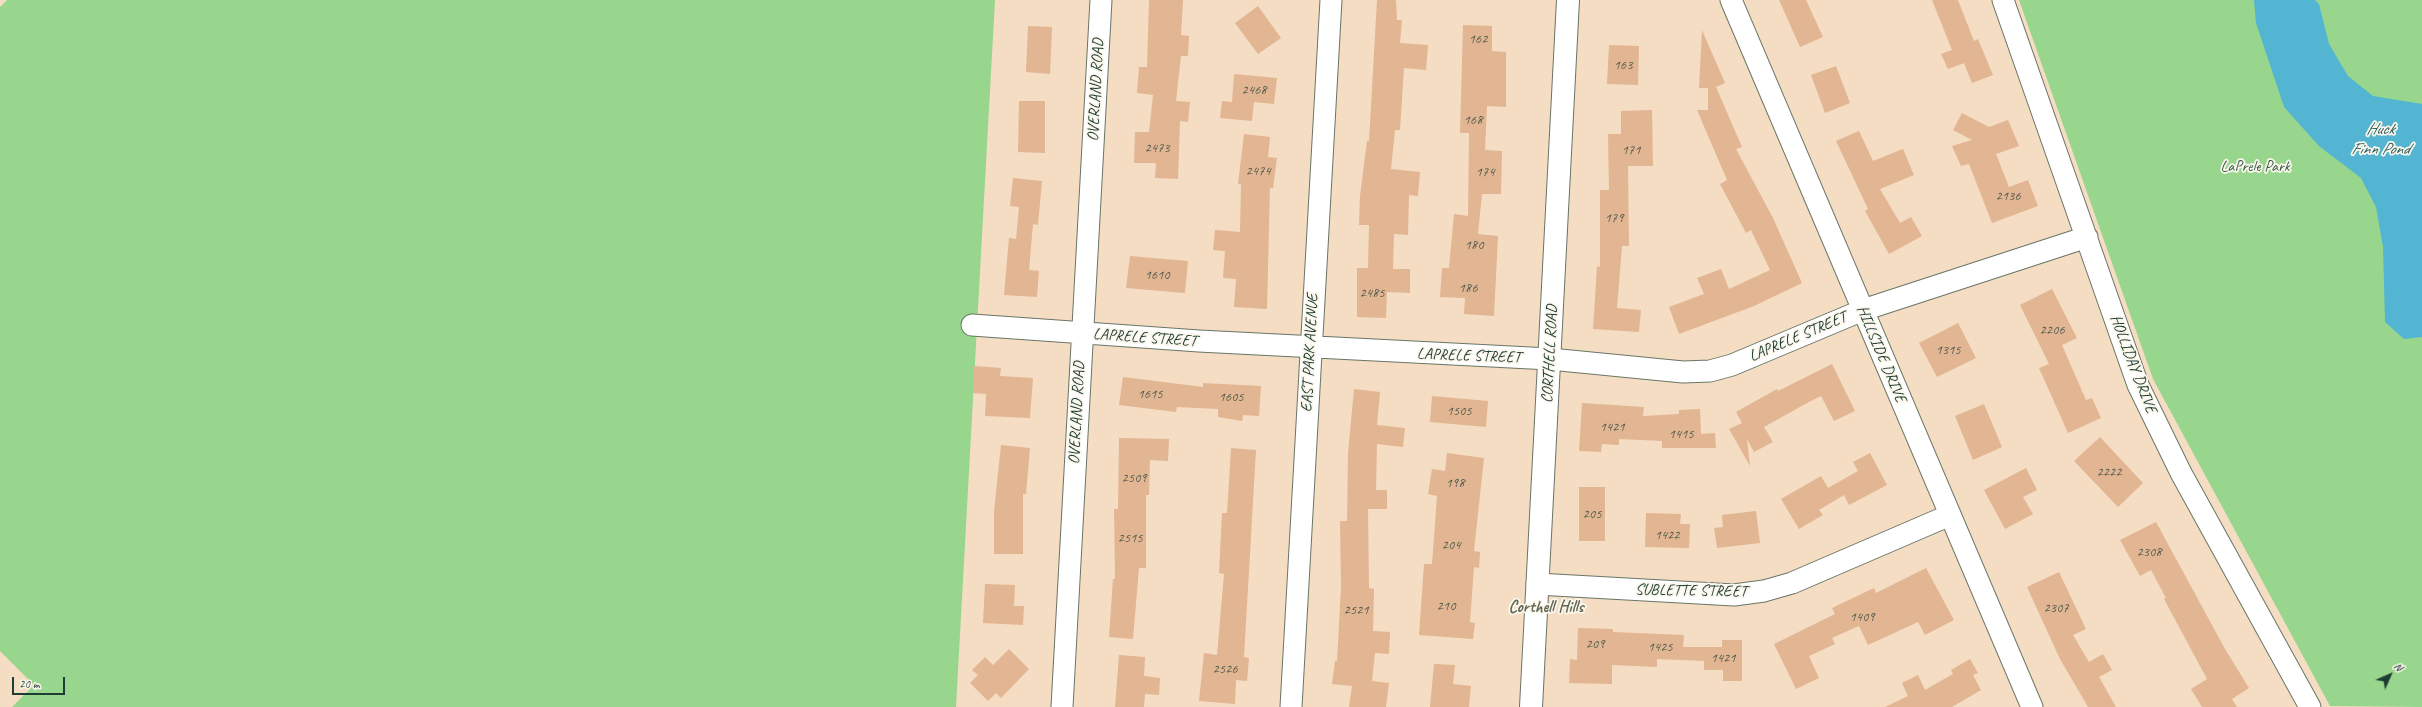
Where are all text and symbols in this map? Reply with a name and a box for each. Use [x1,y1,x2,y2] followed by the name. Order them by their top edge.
[1469,31,1487,47] house number: 162
[1084,38,1108,142] street label: OVERLAND ROAD
[1614,57,1632,73] house number: 163
[1241,82,1267,98] house number: 2468
[1464,112,1482,128] house number: 168
[2351,120,2409,160] water label: Huck Finn Pond
[1144,140,1170,156] house number: 2473
[1622,142,1640,158] house number: 171
[2220,157,2290,177] park label: LaPrele Park
[1245,163,1271,179] house number: 2474
[1476,164,1494,180] house number: 174
[1995,188,2021,204] house number: 2136
[1605,210,1623,226] house number: 179
[1465,237,1483,253] house number: 180
[1144,267,1170,283] house number: 1610
[1459,280,1477,296] house number: 186
[1359,285,1385,301] house number: 2485
[1297,293,1323,413] street label: EAST PARK AVENUE
[1852,303,1910,405] street label: HILLSIDE DRIVE
[1538,304,1562,404] street label: CORTHELL ROAD
[1746,308,1850,366] street label: LAPRELE STREET
[2105,312,2161,416] street label: HOLLIDAY DRIVE
[2039,322,2065,338] house number: 2206
[1092,325,1198,351] street label: LAPRELE STREET
[1935,342,1961,358] house number: 1315
[1417,345,1521,367] street label: LAPRELE STREET
[1065,361,1089,465] street label: OVERLAND ROAD
[1137,386,1163,402] house number: 1615
[1218,389,1244,405] house number: 1605
[1446,403,1472,419] house number: 1505
[1599,419,1625,435] house number: 1421
[1668,426,1694,442] house number: 1415
[2096,464,2122,480] house number: 2222
[1121,470,1147,486] house number: 2509
[1446,475,1464,491] house number: 198
[1583,506,1601,522] house number: 205
[1654,527,1680,543] house number: 1422
[1117,530,1143,546] house number: 2515
[1442,537,1460,553] house number: 204
[2136,544,2162,560] house number: 2308
[1635,580,1747,602] street label: SUBLETTE STREET
[1437,598,1455,614] house number: 210
[1509,598,1583,618] district label: Corthell Hills
[2043,600,2069,616] house number: 2307
[1343,602,1369,618] house number: 2521
[1849,609,1875,625] house number: 1409
[1586,636,1604,652] house number: 209
[1647,639,1673,655] house number: 1425
[1710,650,1736,666] house number: 1421
[2370,655,2410,695] north arrow
[2391,659,2406,674] text: N
[1212,661,1238,677] house number: 2526
[14,669,67,695] scale bar
[19,676,39,692] text: 20 m

